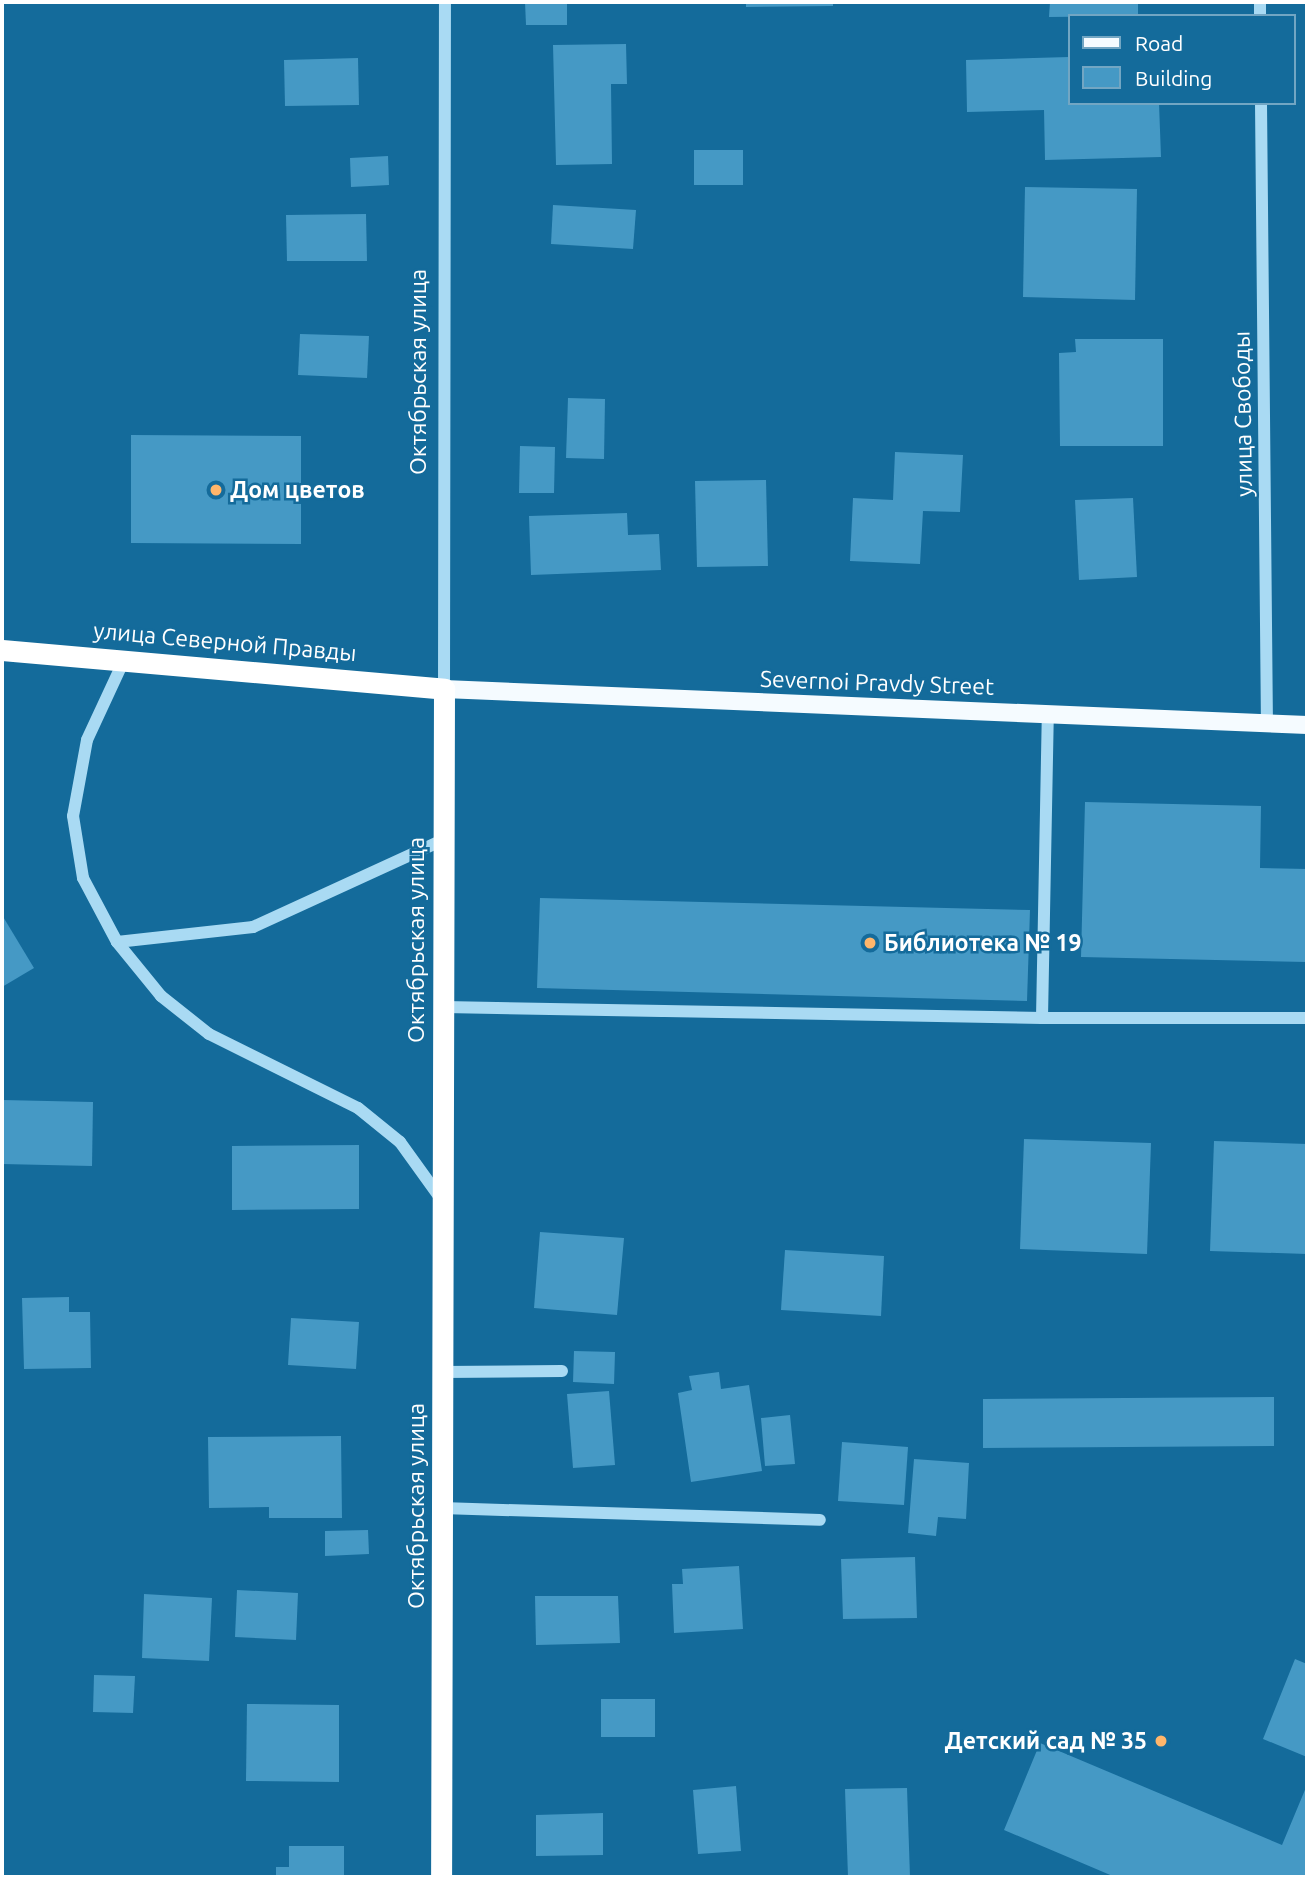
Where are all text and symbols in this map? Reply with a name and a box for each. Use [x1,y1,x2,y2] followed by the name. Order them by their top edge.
[1068,14,1295,105] legend
[1135,31,1183,55] text: Road
[1135,66,1212,90] text: Building
[404,269,432,475] street label: Октябрьская улица
[1228,331,1258,497] street label: улица Свободы
[230,476,365,504] place label: Дом цветов
[208,482,224,498] marker: Дом цветов
[92,617,358,667] street label: улица Северной Правды
[759,665,995,701] street label: Severnoi Pravdy Street
[402,837,430,1043] street label: Октябрьская улица
[884,929,1081,957] place label: Библиотека № 19
[862,935,878,951] marker: Библиотека № 19
[402,1403,430,1609] street label: Октябрьская улица
[945,1727,1147,1755] place label: Детский сад № 35
[1153,1733,1169,1749] marker: Детский сад № 35

